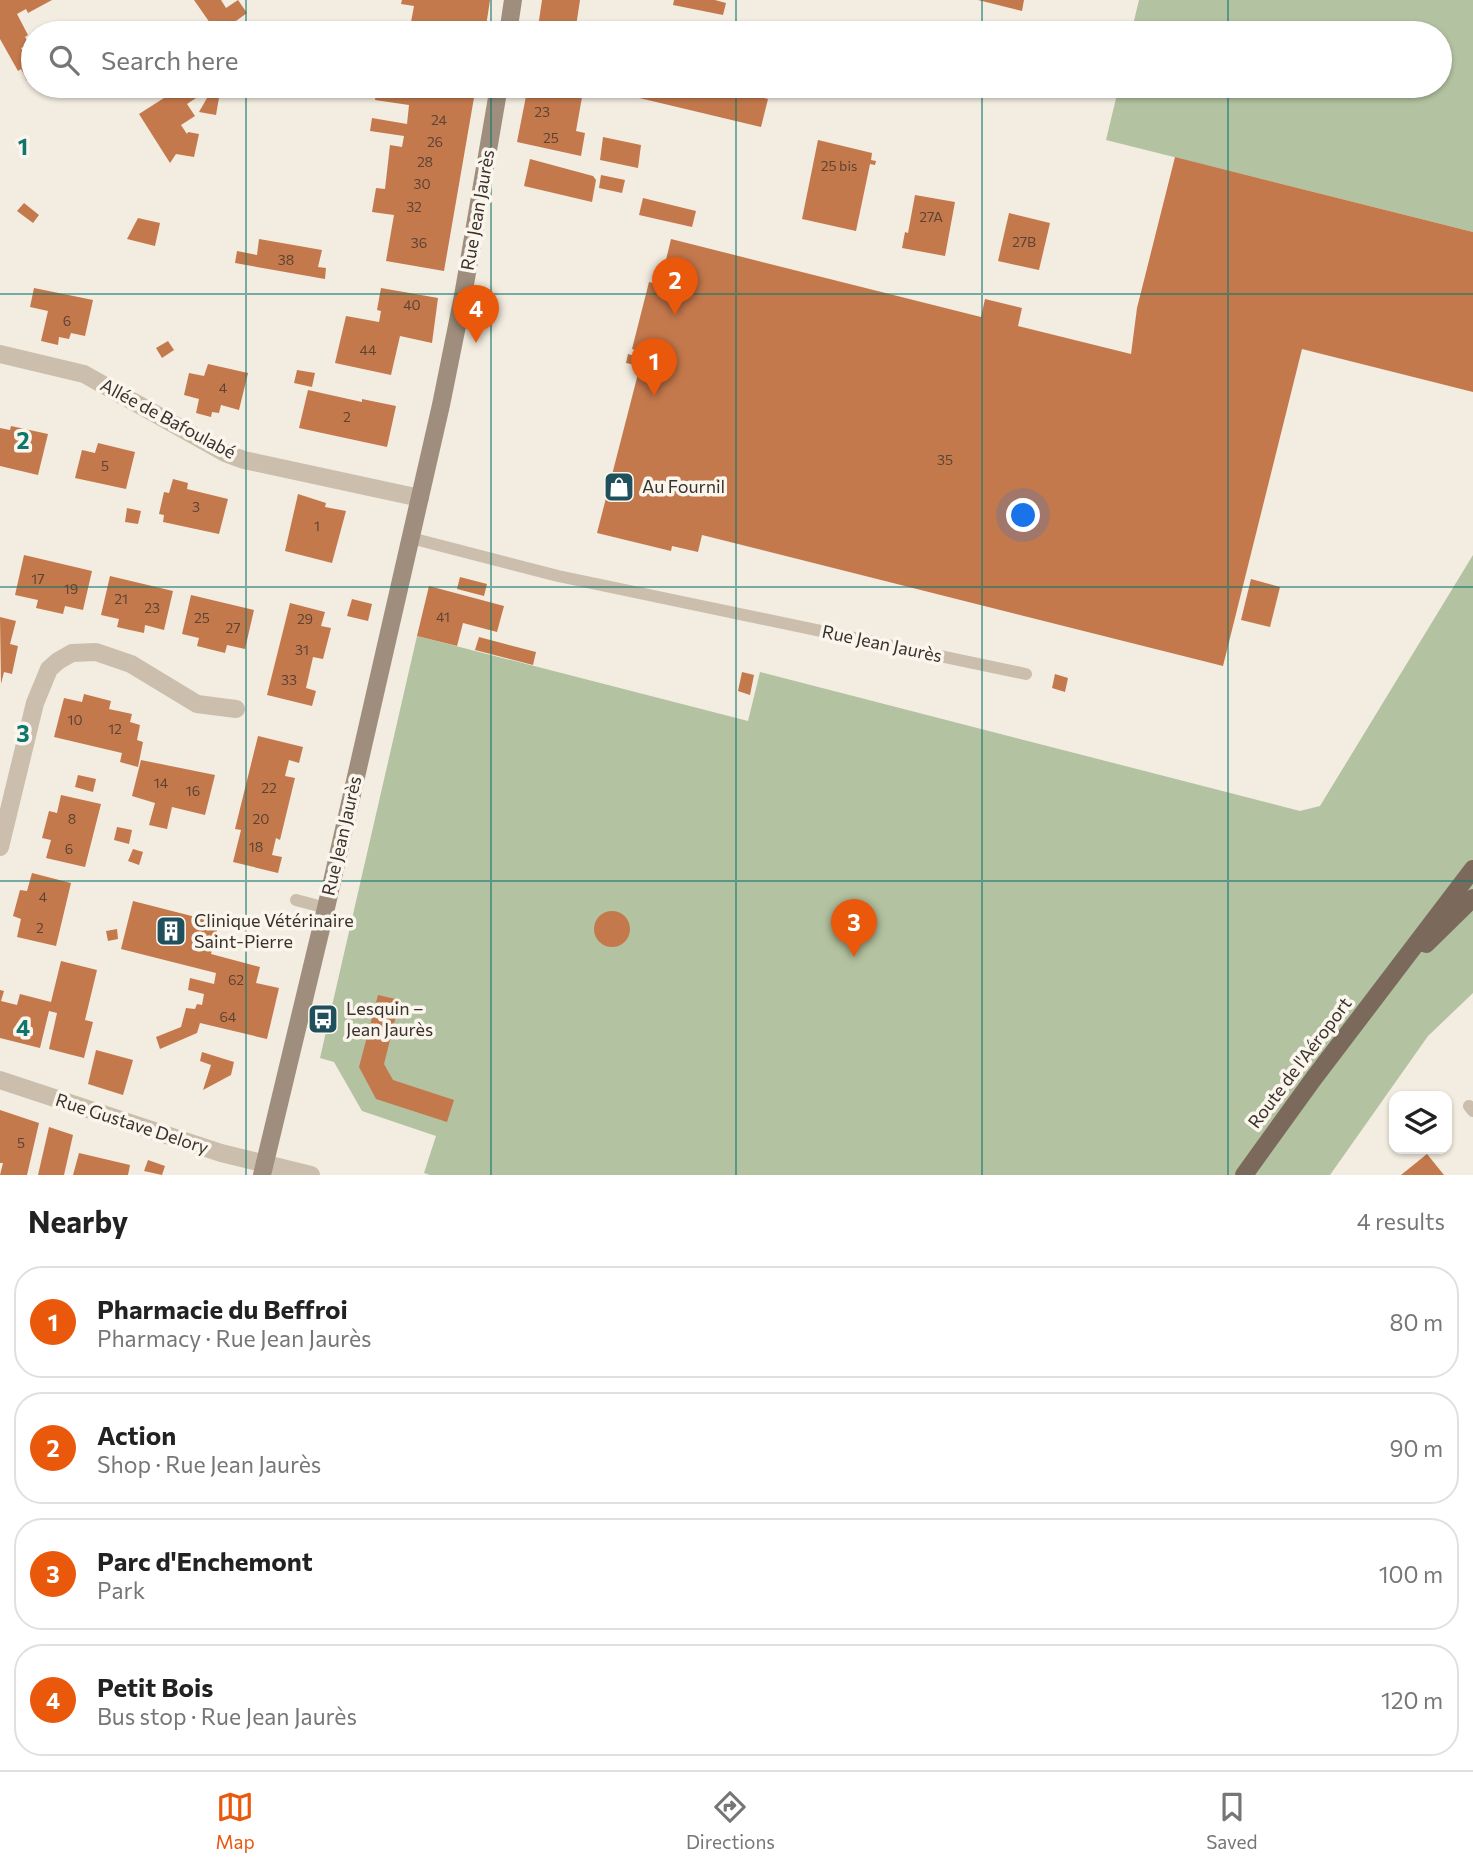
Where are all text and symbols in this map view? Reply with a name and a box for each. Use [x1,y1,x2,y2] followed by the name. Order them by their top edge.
[21,21,1452,98] search box
[45,41,83,79] icon: search
[101,44,239,75] text: Search here
[534,103,550,120] house number: 23
[431,111,448,128] house number: 24
[543,129,559,146] house number: 25
[18,132,28,160] text: 1
[427,133,443,150] house number: 26
[456,148,498,272] street label: Rue Jean Jaurès
[417,153,433,170] house number: 28
[821,157,857,174] house number: 25 bis
[413,175,431,192] house number: 30
[406,198,422,215] house number: 32
[919,208,943,225] house number: 27A
[1012,233,1036,250] house number: 27B
[411,234,427,251] house number: 36
[278,251,294,268] house number: 38
[652,257,698,315] pin: 2
[453,285,499,343] pin: 4
[403,296,421,313] house number: 40
[63,312,71,329] house number: 6
[631,338,677,396] pin: 1
[360,341,377,358] house number: 44
[97,373,240,463] street label: Allée de Bafoulabé
[219,379,228,396] house number: 4
[343,408,351,425] house number: 2
[16,426,30,454] text: 2
[937,451,953,468] house number: 35
[101,457,109,474] house number: 5
[602,470,636,504] shop icon: Au Fournil
[642,475,725,497] place label: Au Fournil
[192,498,200,515] house number: 3
[1006,498,1040,532] your location
[314,517,320,534] house number: 1
[31,570,45,587] house number: 17
[64,580,78,597] house number: 19
[114,590,128,607] house number: 21
[144,599,160,616] house number: 23
[436,608,450,625] house number: 41
[194,609,210,626] house number: 25
[297,610,313,627] house number: 29
[225,619,241,636] house number: 27
[820,620,944,666] street label: Rue Jean Jaurès
[295,641,309,658] house number: 31
[281,671,297,688] house number: 33
[67,711,83,728] house number: 10
[16,719,30,747] text: 3
[108,720,122,737] house number: 12
[154,774,169,791] house number: 14
[317,774,365,898] street label: Rue Jean Jaurès
[261,779,277,796] house number: 22
[186,782,200,799] house number: 16
[68,810,76,827] house number: 8
[253,810,269,827] house number: 20
[249,838,263,855] house number: 18
[65,840,73,857] house number: 6
[39,888,48,905] house number: 4
[831,899,877,957] pin: 3
[194,909,354,952] place label: Clinique Vétérinaire Saint-Pierre
[154,914,188,948] building icon: Clinique Vétérinaire Saint-Pierre
[36,919,44,936] house number: 2
[228,971,244,988] house number: 62
[1243,993,1356,1132] street label: Route de l'Aéroport
[346,997,433,1040] place label: Lesquin – Jean Jaurès
[306,1002,340,1036] bus stop icon: Lesquin – Jean Jaurès
[220,1008,237,1025] house number: 64
[16,1013,30,1041] text: 4
[53,1088,212,1158] street label: Rue Gustave Delory
[1389,1091,1452,1154] map controls
[1389,1091,1452,1154] button: layers
[17,1134,25,1151] house number: 5
[28,1202,128,1239] text: Nearby
[1357,1207,1445,1235] text: 4 results
[97,1293,348,1324] text: Pharmacie du Beffroi
[48,1308,58,1336] text: 1
[1390,1308,1443,1336] text: 80 m
[97,1324,372,1352] text: Pharmacy · Rue Jean Jaurès
[97,1419,176,1450] text: Action
[46,1434,60,1462] text: 2
[1390,1434,1443,1462] text: 90 m
[97,1450,321,1478] text: Shop · Rue Jean Jaurès
[97,1545,313,1576] text: Parc d'Enchemont
[46,1560,60,1588] text: 3
[1379,1560,1443,1588] text: 100 m
[97,1576,145,1604] text: Park
[97,1671,213,1702] text: Petit Bois
[46,1686,60,1714] text: 4
[1381,1686,1443,1714] text: 120 m
[97,1702,357,1730] text: Bus stop · Rue Jean Jaurès
[216,1788,255,1853] tab: Map
[686,1788,775,1853] tab: Directions
[1206,1788,1257,1853] tab: Saved

